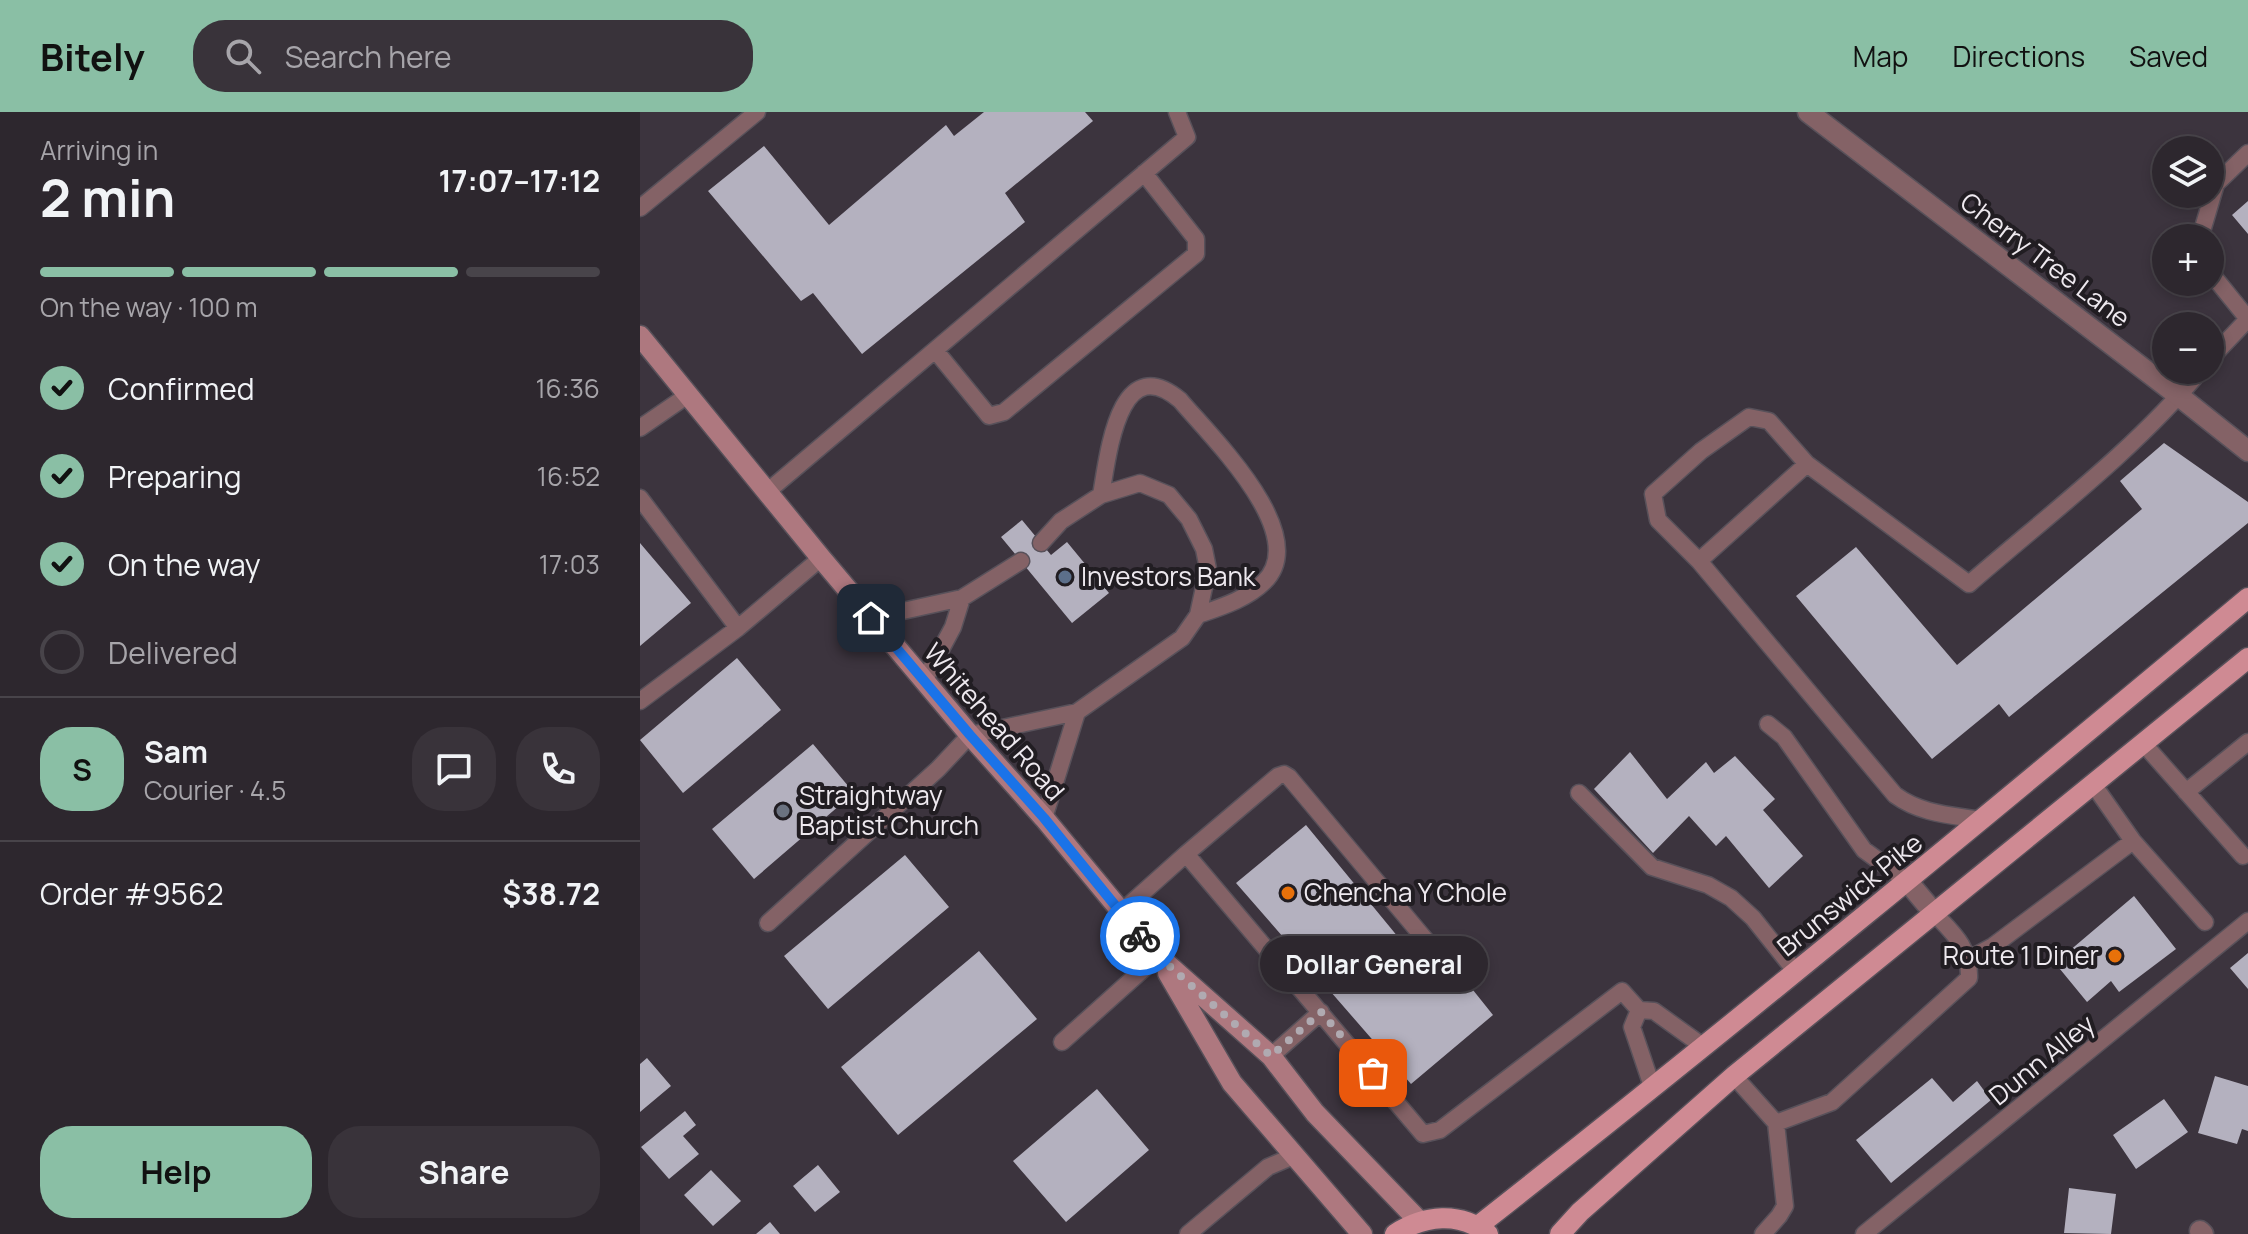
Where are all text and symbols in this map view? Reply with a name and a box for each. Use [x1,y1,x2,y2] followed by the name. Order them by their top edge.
[193,20,753,92] search box
[40,30,145,82] text: Bitely
[221,34,265,78] icon: search
[285,36,452,77] text: Search here
[1853,37,1908,75] text: Map
[1952,37,2085,75] text: Directions
[2129,37,2208,75] text: Saved
[40,132,158,168] text: Arriving in
[2152,136,2224,384] map controls
[2152,136,2224,208] button: layers
[438,160,600,201] text: 17:07–17:12
[40,162,175,233] text: 2 min
[1953,183,2138,335] street label: Cherry Tree Lane
[2152,224,2224,296] button: +
[40,289,258,325] text: On the way · 100 m
[2152,312,2224,384] button: −
[40,366,84,410] icon: check
[108,368,255,409] text: Confirmed
[535,370,600,406] text: 16:36
[40,454,84,498] icon: check
[108,456,242,497] text: Preparing
[537,458,600,494] text: 16:52
[40,542,84,586] icon: check
[108,544,261,585] text: On the way
[539,546,600,582] text: 17:03
[1081,558,1257,594] place label: Investors Bank
[1056,568,1074,586] marker: Investors Bank
[837,584,905,652] pin
[849,596,893,640] icon: home
[108,632,238,673] text: Delivered
[916,635,1073,808] street label: Whitehead Road
[412,727,496,811] button: chat
[516,727,600,811] button: phone
[144,731,208,772] text: Sam
[72,749,92,790] text: S
[144,772,286,808] text: Courier · 4.5
[799,777,979,843] place label: Straightway Baptist Church
[774,802,792,820] marker: Straightway Baptist Church
[1769,824,1930,964] street label: Brunswick Pike
[40,873,224,914] text: Order #9562
[502,873,600,914] text: $38.72
[1304,874,1507,910] place label: Chencha Y Chole
[1279,884,1297,902] marker: Chencha Y Chole
[1100,896,1180,976] courier
[1118,914,1162,958] icon: bike
[1259,937,1487,993] callout: Dollar General
[1943,937,2099,973] place label: Route 1 Diner
[1285,946,1463,982] text: Dollar General
[2106,947,2124,965] marker: Route 1 Diner
[1981,1005,2102,1113] street label: Dunn Alley
[1339,1039,1407,1107] pin
[1351,1051,1395,1095] icon: bag
[40,1126,312,1218] button: Help
[328,1126,600,1218] button: Share

